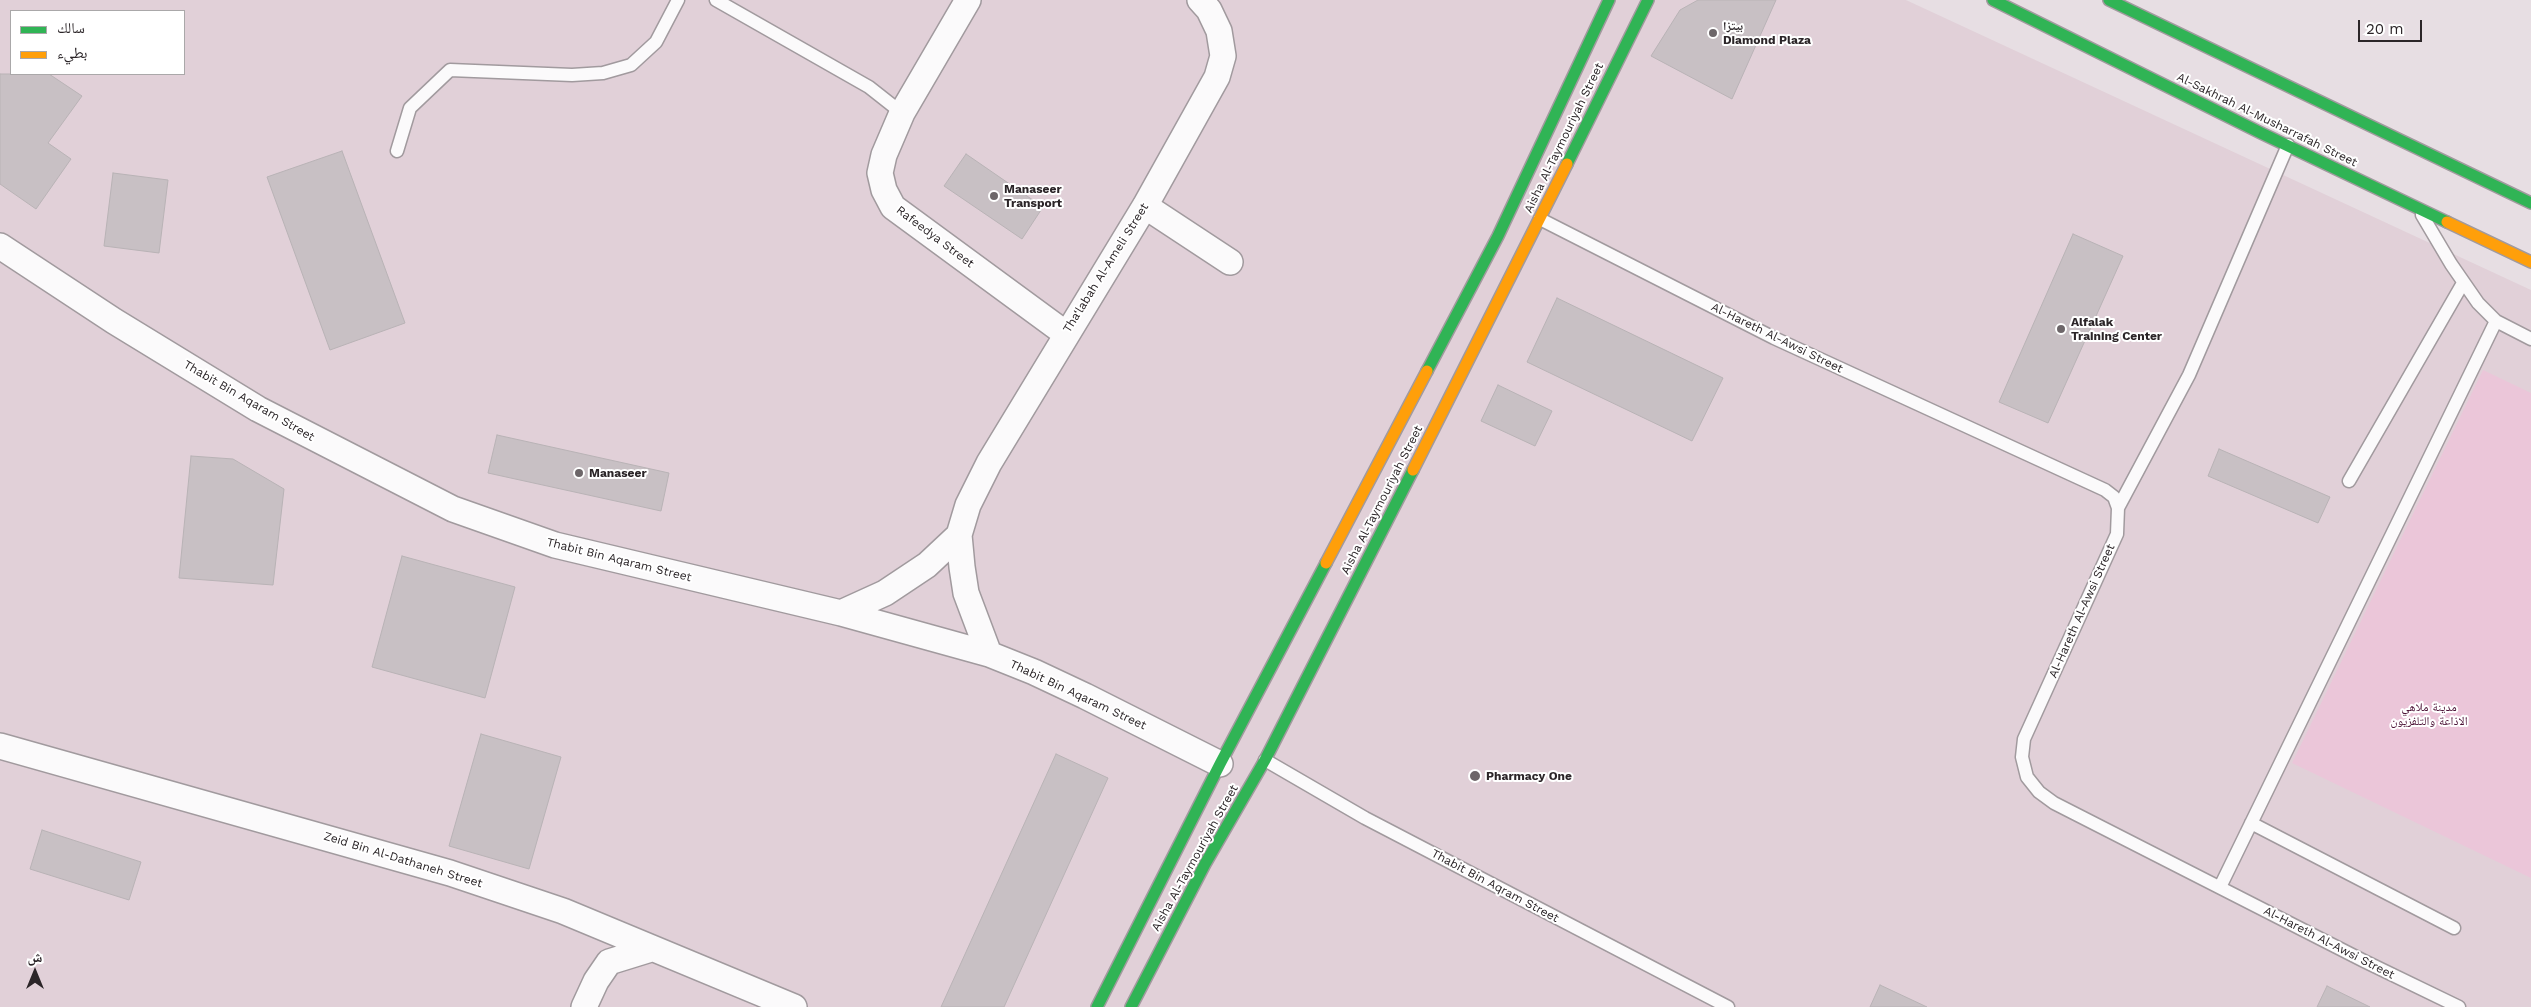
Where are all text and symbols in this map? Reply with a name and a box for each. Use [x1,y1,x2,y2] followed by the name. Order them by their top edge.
[10,10,185,75] legend
[2361,10,2425,42] scale bar
[57,19,85,37] text: سالك
[1723,19,1811,47] place label: بيتزا Diamond Plaza
[2366,20,2404,38] text: 20 m
[1707,27,1719,39] marker: بيتزا Diamond Plaza
[57,44,87,62] text: بطيء
[1521,61,1607,215] street label: Aisha Al-Taymouriyah Street
[2174,70,2360,170] street label: Al-Sakhrah Al-Musharrafah Street
[1004,182,1062,210] place label: Manaseer Transport
[988,190,1000,202] marker: Manaseer Transport
[1060,200,1152,336] street label: Tha‘labah Al-Ameli Street
[893,203,977,271] street label: Rafeedya Street
[1709,300,1845,376] street label: Al-Hareth Al-Awsi Street
[2071,315,2162,343] place label: Alfalak Training Center
[2055,323,2067,335] marker: Alfalak Training Center
[181,358,317,444] street label: Thabit Bin Aqaram Street
[1338,423,1426,577] street label: Aisha Al-Taymouriyah Street
[589,466,647,480] place label: Manaseer
[573,467,585,479] marker: Manaseer
[545,535,693,585] street label: Thabit Bin Aqaram Street
[2046,542,2118,680] street label: Al-Hareth Al-Awsi Street
[1007,657,1149,733] street label: Thabit Bin Aqaram Street
[2390,700,2468,728] park label: مدينة ملاهي الاذاعة والتلفزيون
[1468,769,1482,783] marker: Pharmacy One
[1486,769,1572,783] place label: Pharmacy One
[1149,782,1241,934] street label: Aisha Al-Taymouriyah Street
[322,829,484,891] street label: Zeid Bin Al-Dathaneh Street
[1429,846,1561,926] street label: Thabit Bin Aqram Street
[2261,904,2397,982] street label: Al-Hareth Al-Awsi Street
[10,947,60,997] north arrow
[28,949,42,965] text: ش

